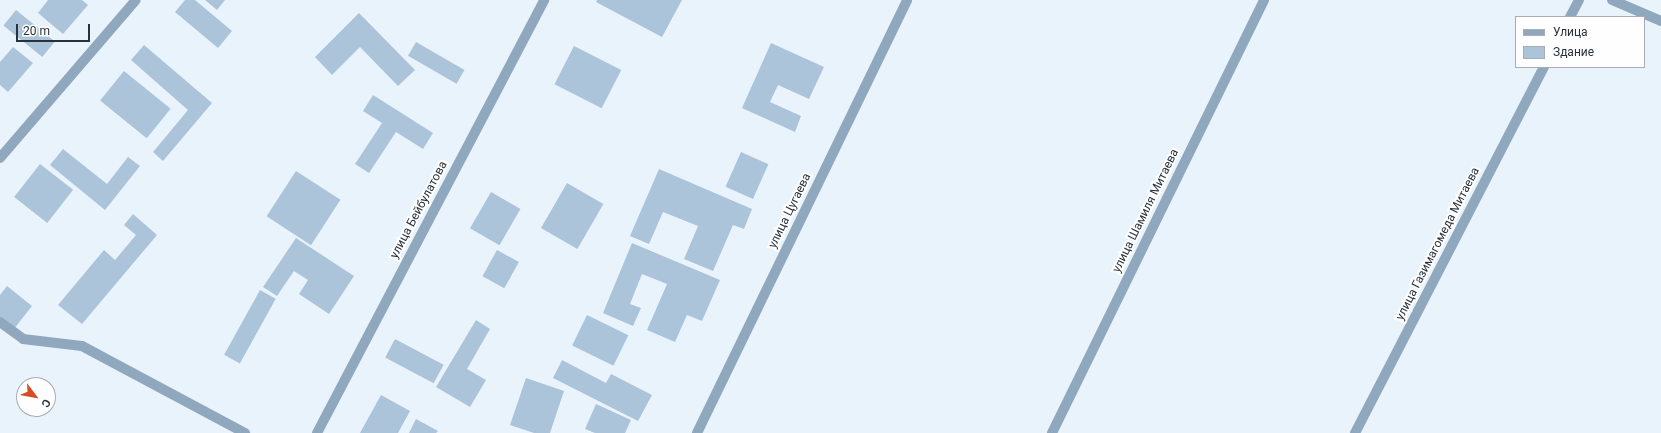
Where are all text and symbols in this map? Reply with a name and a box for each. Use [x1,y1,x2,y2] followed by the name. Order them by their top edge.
[18,16,92,42] scale bar
[1515,16,1645,68] legend
[23,24,50,38] text: 20 m
[1553,25,1588,39] text: Улица
[1553,45,1594,59] text: Здание
[1110,147,1182,275] street label: улица Шамиля Митаева
[387,159,451,261] street label: улица Бейбулатова
[1393,165,1483,323] street label: улица Газимагомеда Митаева
[766,171,814,251] street label: улица Цугаева
[16,377,56,417] north arrow
[38,397,53,410] text: С

